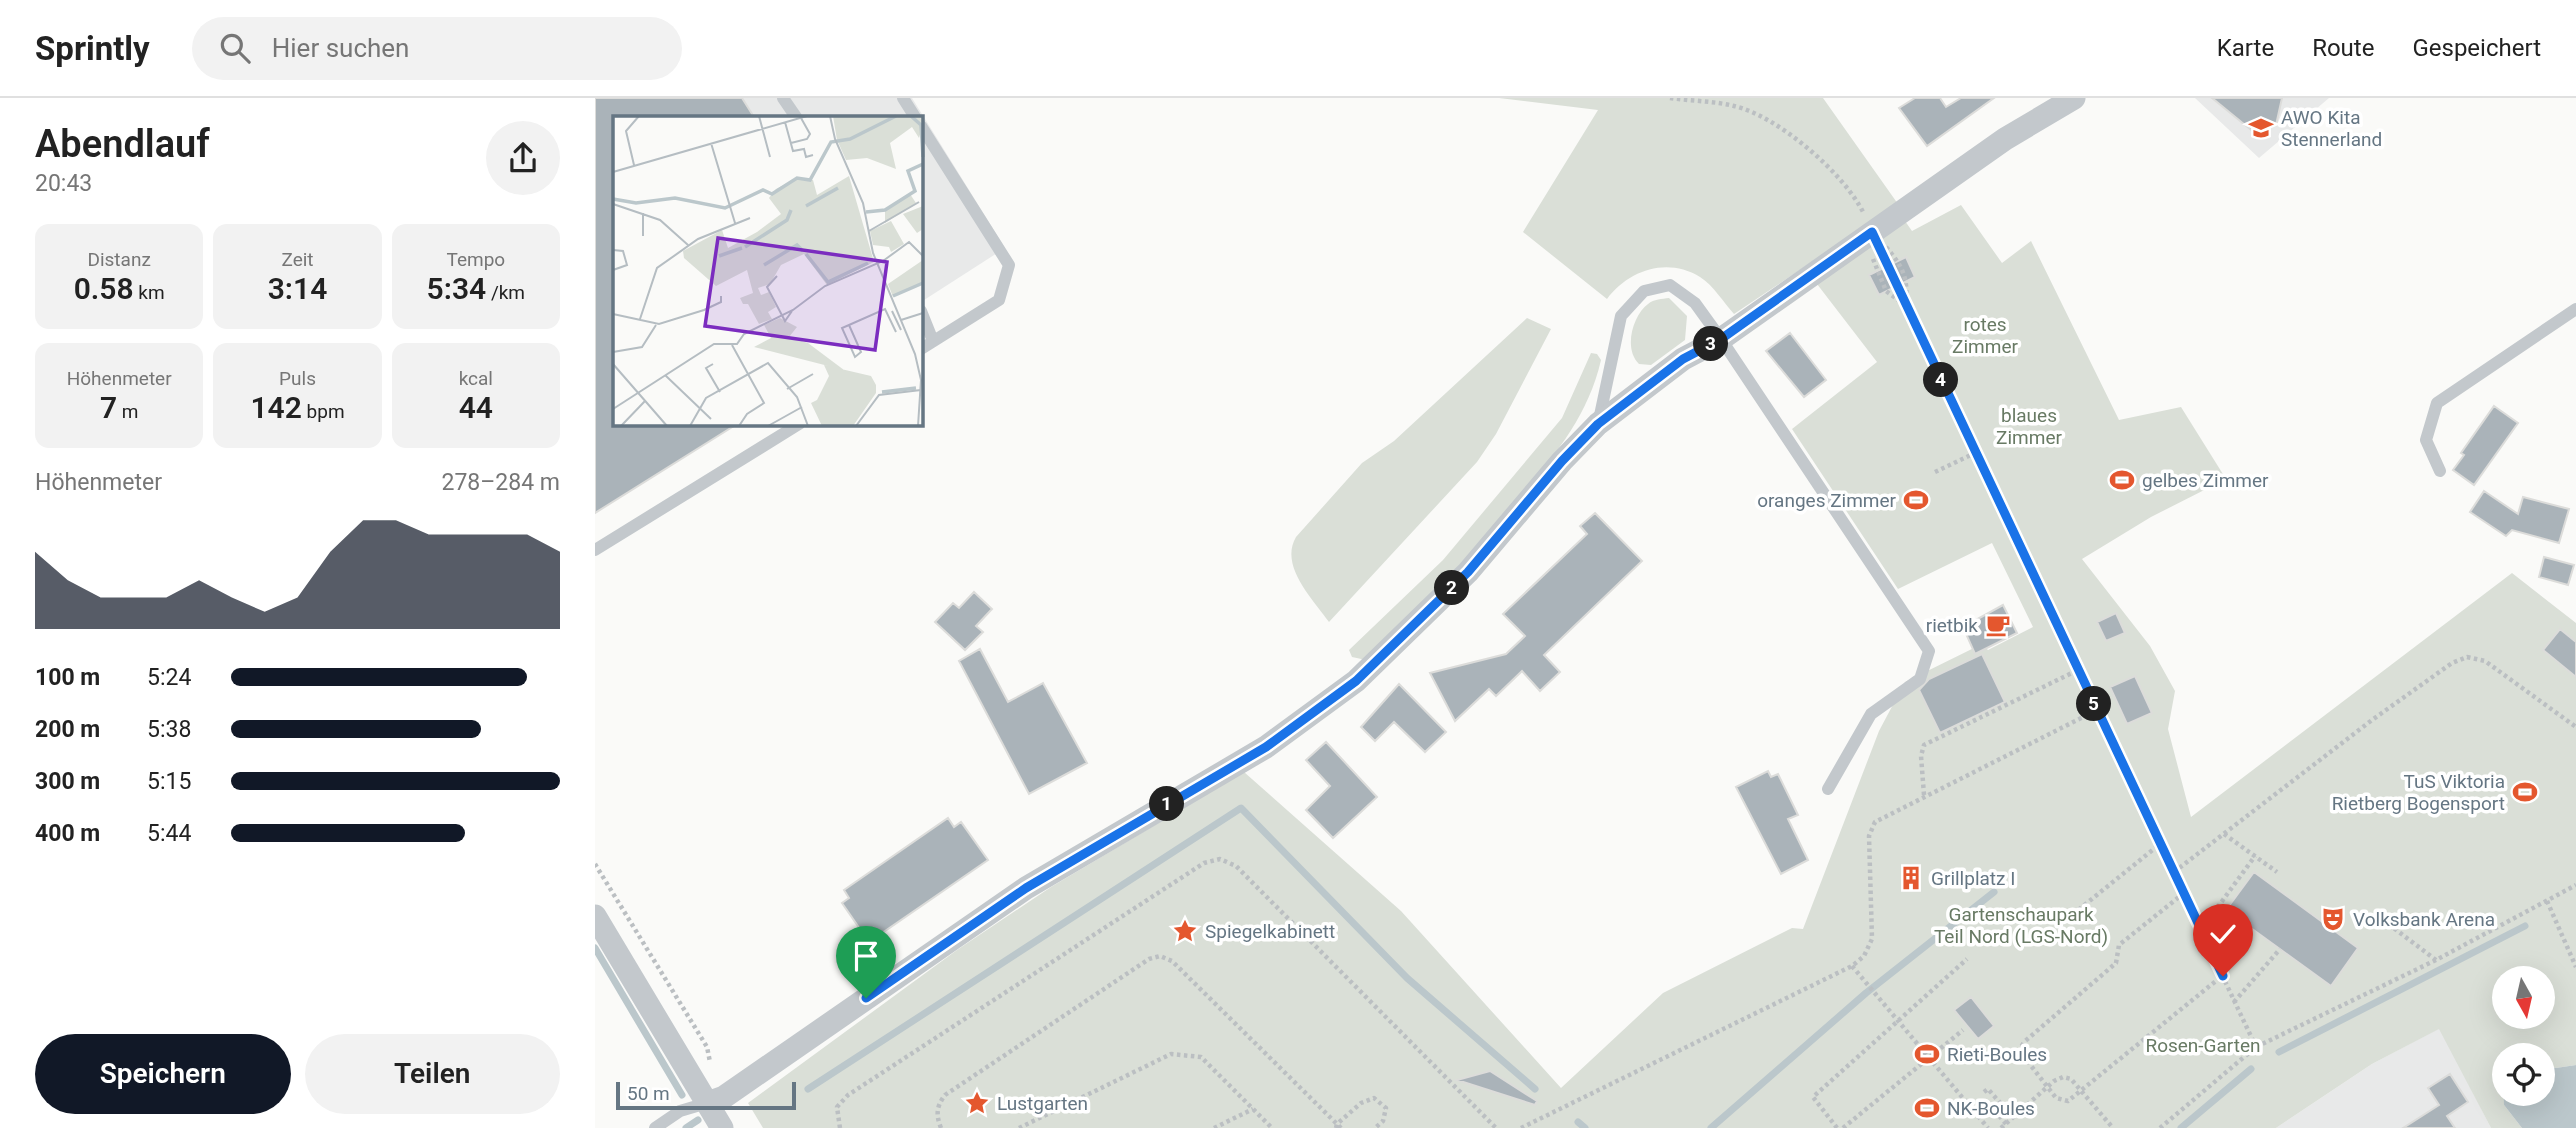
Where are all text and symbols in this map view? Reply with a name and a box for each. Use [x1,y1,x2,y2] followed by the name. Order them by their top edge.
[192,17,682,80] search box
[35,29,150,68] text: Sprintly
[216,29,254,67] icon: search
[272,33,409,63] text: Hier suchen
[2217,34,2274,62] text: Karte
[2312,34,2374,62] text: Route
[2412,34,2541,62] text: Gespeichert
[2281,106,2382,151] place label: AWO Kita Stennerland
[2247,114,2275,142] school or university icon: AWO Kita Stennerland
[613,116,922,425] inset map
[486,121,560,195] button: share
[35,122,210,166] text: Abendlauf
[35,170,92,197] text: 20:43
[87,248,151,271] text: Distanz
[281,248,314,271] text: Zeit
[446,248,505,271] text: Tempo
[74,271,134,306] text: 0.58
[268,271,327,306] text: 3:14
[427,271,486,306] text: 5:34
[134,281,165,304] text: km
[486,281,525,304] text: /km
[1952,313,2018,358] park label: rotes Zimmer
[1693,327,1729,362] pin: 3
[1705,332,1716,355] text: 3
[1923,362,1959,398] pin: 4
[67,367,172,390] text: Höhenmeter
[279,367,316,390] text: Puls
[459,367,493,390] text: kcal
[1935,368,1946,391] text: 4
[100,390,117,425] text: 7
[250,390,302,425] text: 142
[459,390,493,425] text: 44
[117,400,138,423] text: m
[302,400,345,423] text: bpm
[1996,404,2062,449] park label: blaues Zimmer
[2108,466,2136,494] sports icon: gelbes Zimmer
[35,469,162,496] text: Höhenmeter
[441,469,560,496] text: 278–284 m
[2142,469,2269,492] place label: gelbes Zimmer
[1902,486,1930,514] sports icon: oranges Zimmer
[1757,489,1897,512] place label: oranges Zimmer
[1435,570,1469,606] pin: 2
[1446,576,1457,599] text: 2
[1984,611,2012,639] cafe icon: rietbik
[1926,614,1978,637] place label: rietbik
[35,664,100,691] text: 100 m
[147,664,191,691] text: 5:24
[2077,686,2111,722] pin: 5
[2088,692,2099,715] text: 5
[35,716,100,743] text: 200 m
[147,716,191,743] text: 5:38
[35,768,100,795] text: 300 m
[147,768,191,795] text: 5:15
[2332,770,2505,815] place label: TuS Viktoria Rietberg Bogensport
[2511,778,2539,806] sports icon: TuS Viktoria Rietberg Bogensport
[1149,786,1185,822] pin: 1
[1161,792,1172,815] text: 1
[35,820,100,847] text: 400 m
[147,820,191,847] text: 5:44
[1897,864,1925,892] building icon: Grillplatz I
[1931,867,2015,890] place label: Grillplatz I
[1934,903,2108,948] park label: Gartenschaupark Teil Nord (LGS-Nord)
[2193,904,2253,976] pin
[2319,905,2347,933] theatre icon: Volksbank Arena
[2353,908,2495,931] place label: Volksbank Arena
[2204,915,2242,953] icon: check
[1171,917,1199,945] place icon: Spiegelkabinett
[1205,920,1335,943] place label: Spiegelkabinett
[836,926,896,998] pin
[847,937,885,975] icon: arrive
[2492,966,2555,1029] north arrow
[2492,966,2555,1106] map controls
[35,1034,291,1114] button: Speichern
[305,1034,560,1114] button: Teilen
[2145,1034,2261,1057] park label: Rosen-Garten
[1913,1040,1941,1068] sports icon: Rieti-Boules
[1947,1043,2047,1066] place label: Rieti-Boules
[2492,1043,2555,1106] button: locate
[616,1079,796,1111] scale bar
[627,1082,670,1105] text: 50 m
[963,1089,991,1117] place icon: Lustgarten
[997,1092,1088,1115] place label: Lustgarten
[1913,1094,1941,1122] sports icon: NK-Boules
[1947,1097,2035,1120] place label: NK-Boules

